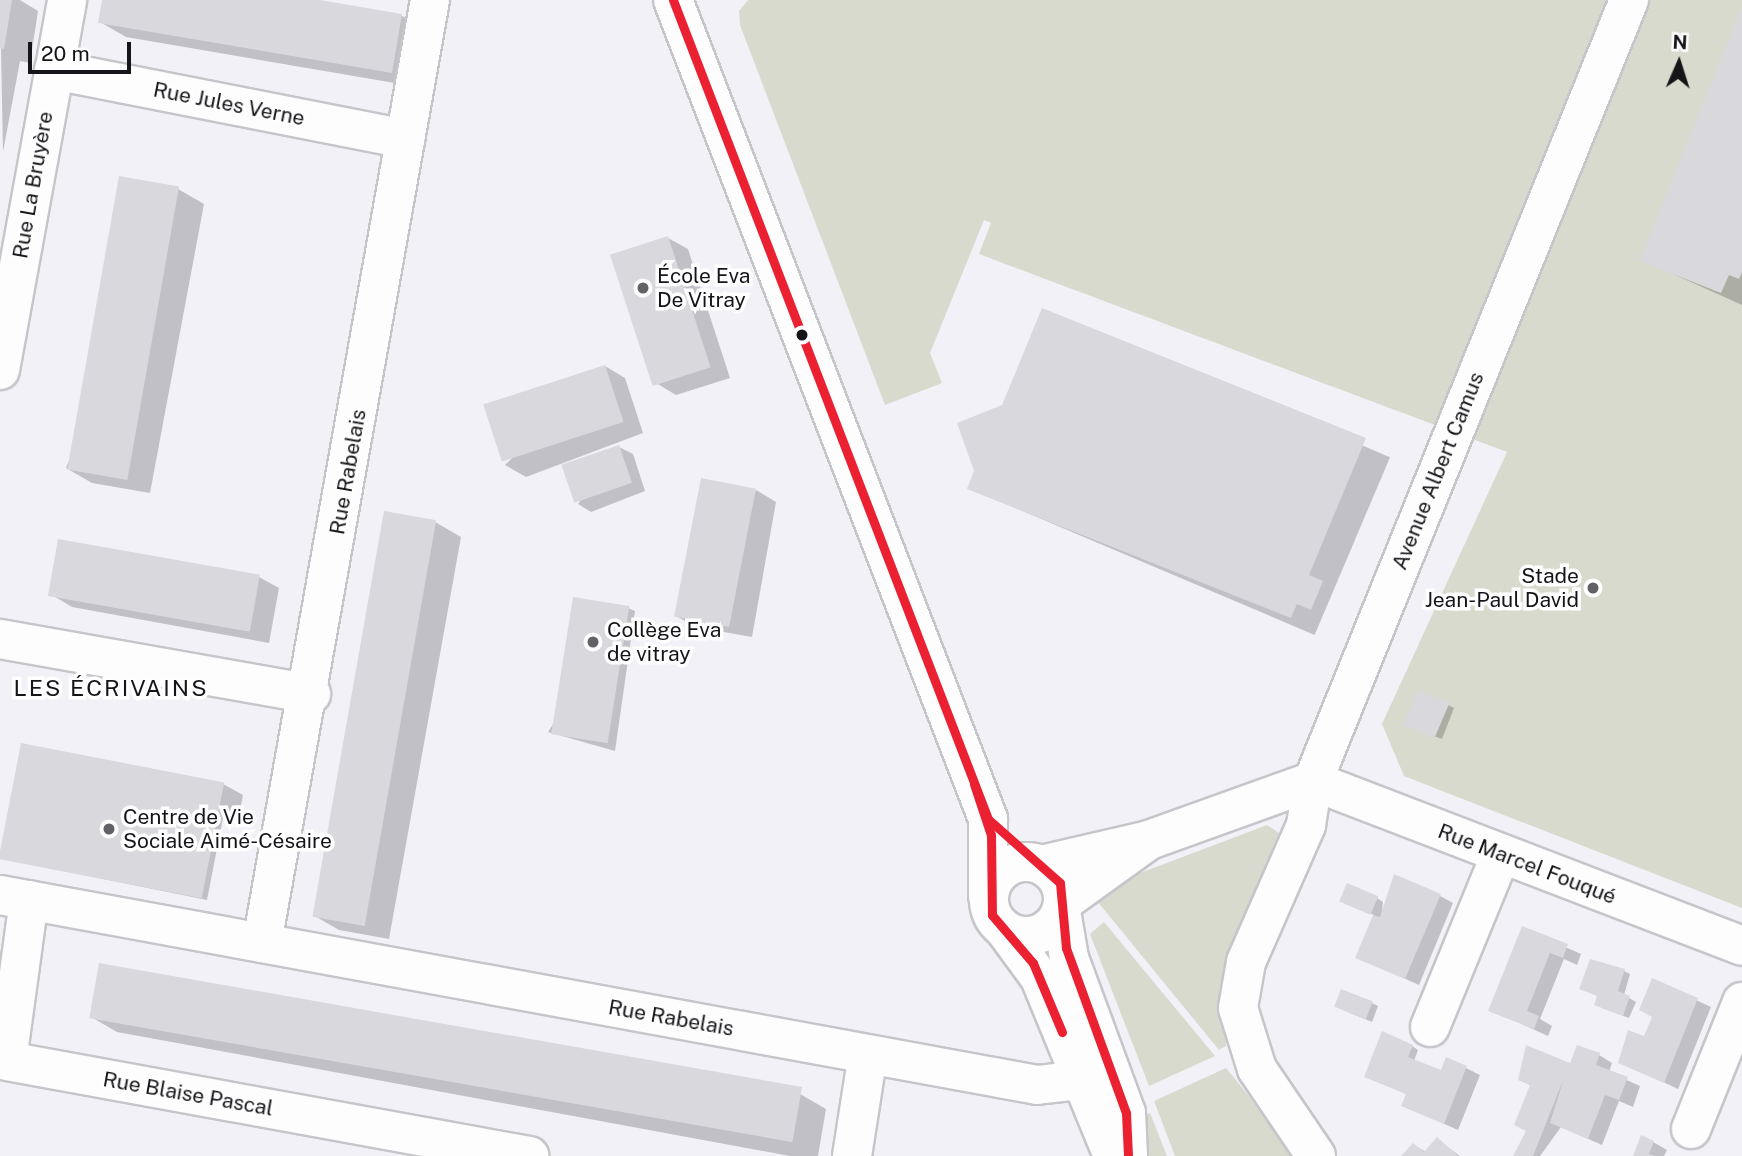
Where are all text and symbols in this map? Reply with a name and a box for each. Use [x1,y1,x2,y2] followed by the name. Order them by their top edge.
[32,28,135,72] scale bar
[1644,28,1714,98] north arrow
[1672,31,1688,53] text: N
[41,41,90,66] text: 20 m
[151,77,307,131] street label: Rue Jules Verne
[8,109,58,261] street label: Rue La Bruyère
[657,263,751,313] place label: École Eva De Vitray
[635,280,651,296] marker: École Eva De Vitray
[795,328,809,342] unlabelled marker
[1387,369,1489,573] street label: Avenue Albert Camus
[325,407,371,537] street label: Rue Rabelais
[1425,563,1579,613] place label: Stade Jean-Paul David
[1585,580,1601,596] marker: Stade Jean-Paul David
[607,617,721,667] place label: Collège Eva de vitray
[585,634,601,650] marker: Collège Eva de vitray
[15,674,207,702] district label: LES ÉCRIVAINS
[123,804,332,854] place label: Centre de Vie Sociale Aimé-Césaire
[1434,818,1620,910] street label: Rue Marcel Fouqué
[101,821,117,837] marker: Centre de Vie Sociale Aimé-Césaire
[606,995,736,1041] street label: Rue Rabelais
[101,1067,275,1121] street label: Rue Blaise Pascal

